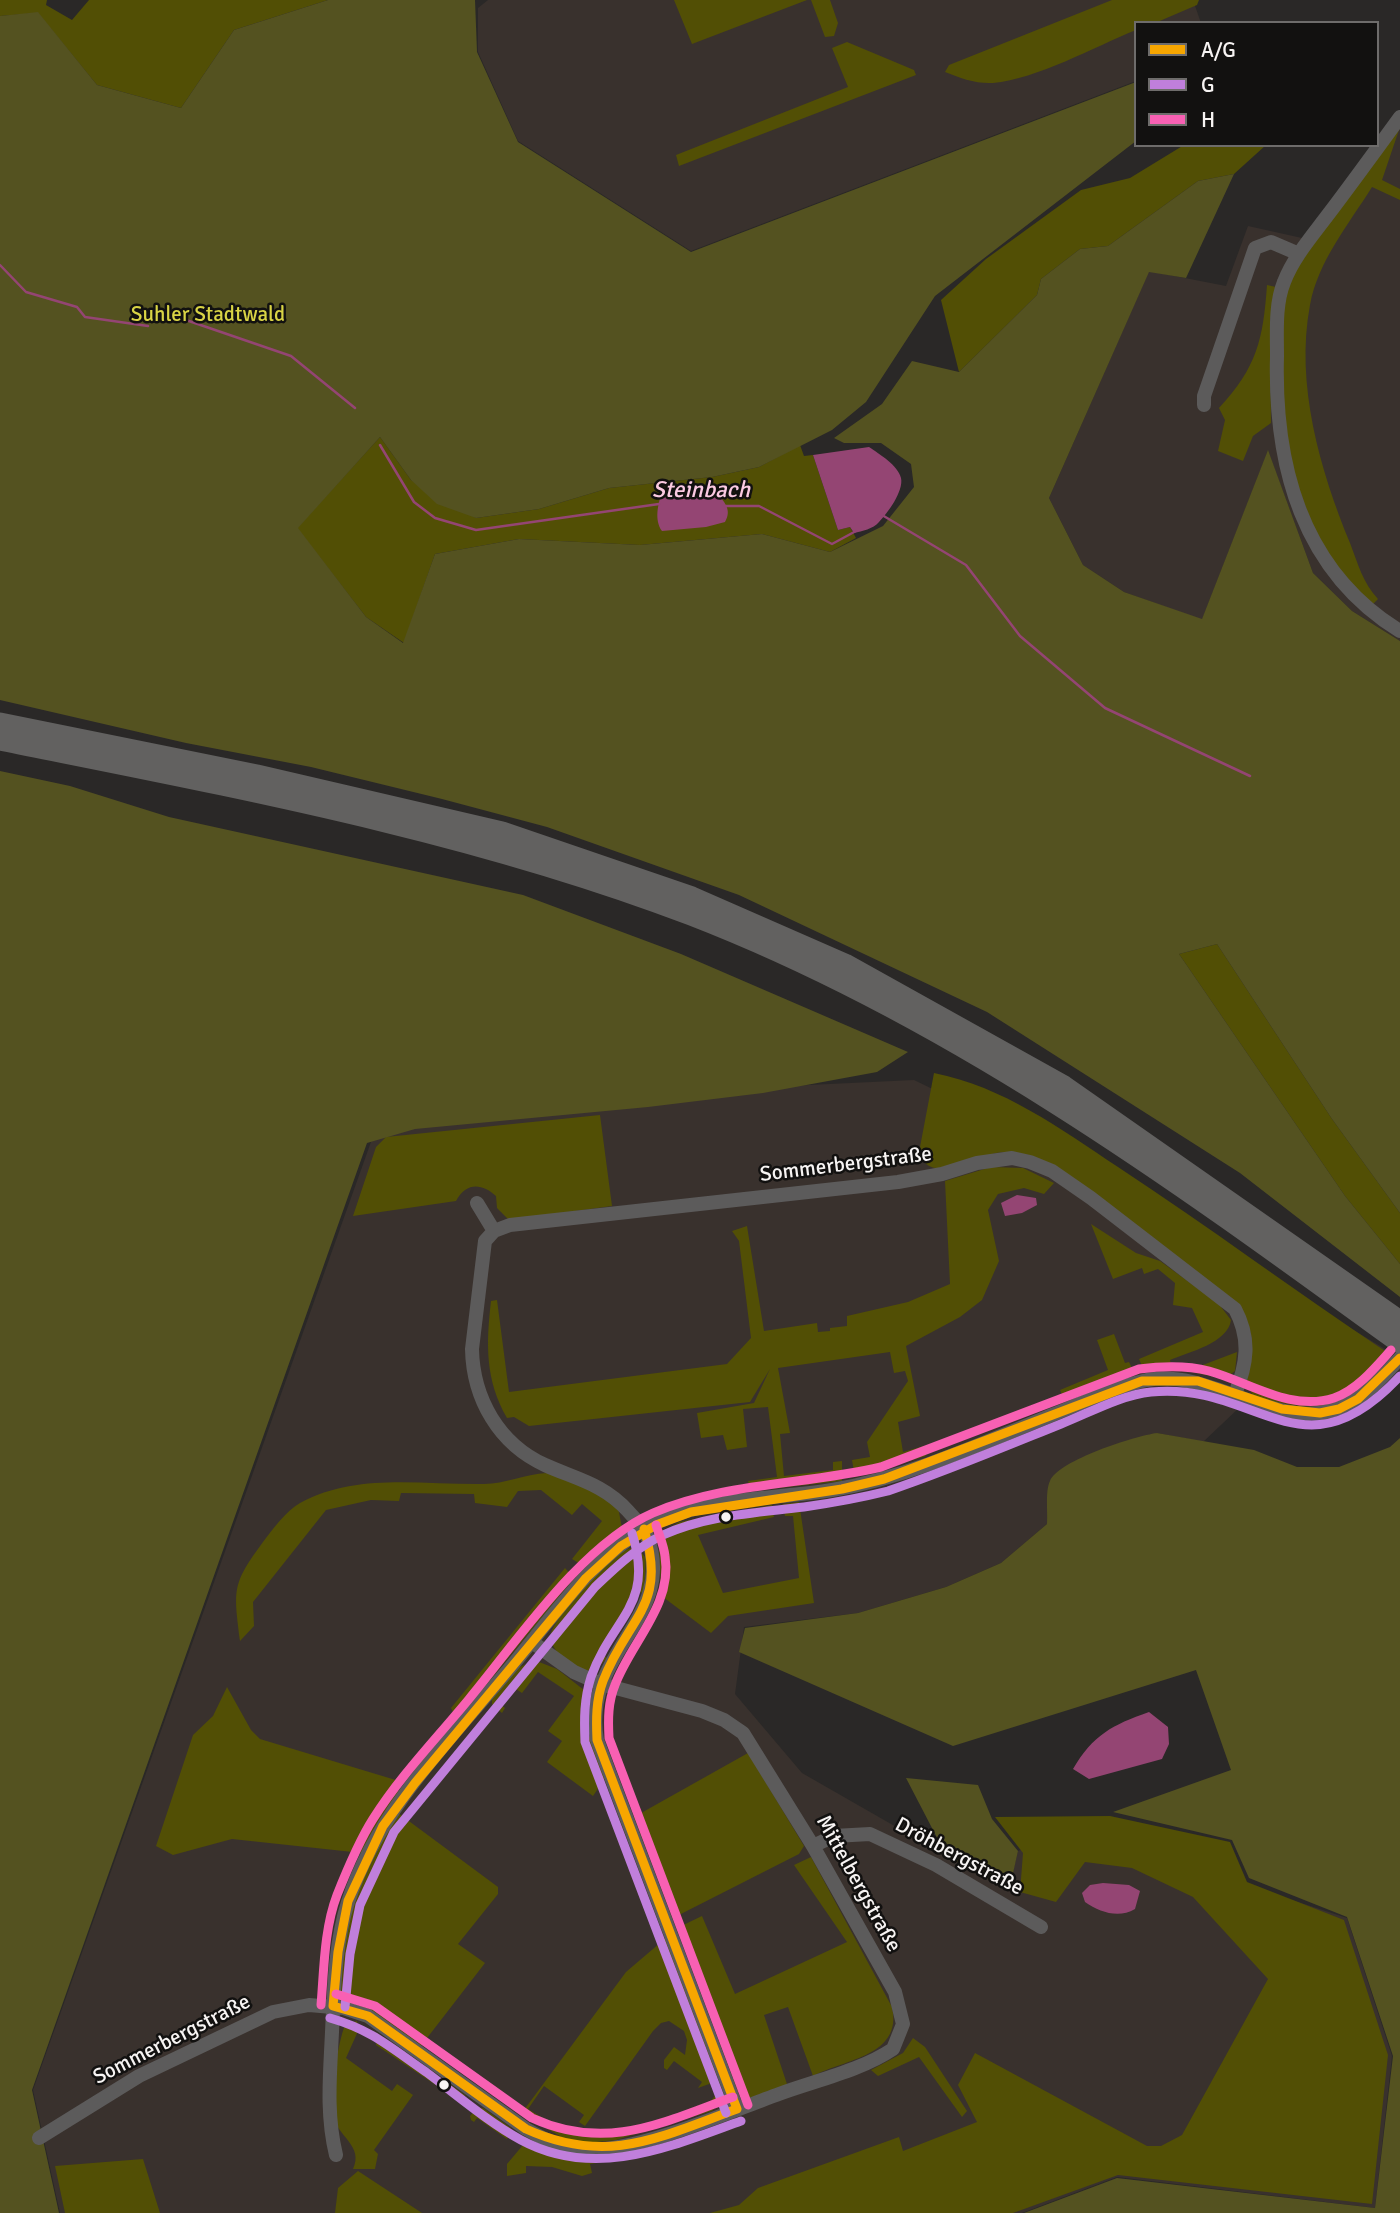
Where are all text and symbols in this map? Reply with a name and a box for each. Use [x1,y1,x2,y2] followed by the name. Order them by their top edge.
[1134,21,1379,147] legend
[1201,37,1236,63] text: A/G
[1201,72,1215,98] text: G
[1201,107,1215,133] text: H
[131,302,285,328] park label: Suhler Stadtwald
[652,477,750,505] water label: Steinbach
[759,1142,933,1188] street label: Sommerbergstraße
[719,1510,733,1524] unlabelled marker
[810,1811,906,1957] street label: Mittelbergstraße
[890,1813,1028,1901] street label: Dröhbergstraße
[89,1990,255,2090] street label: Sommerbergstraße
[437,2078,451,2092] unlabelled marker

